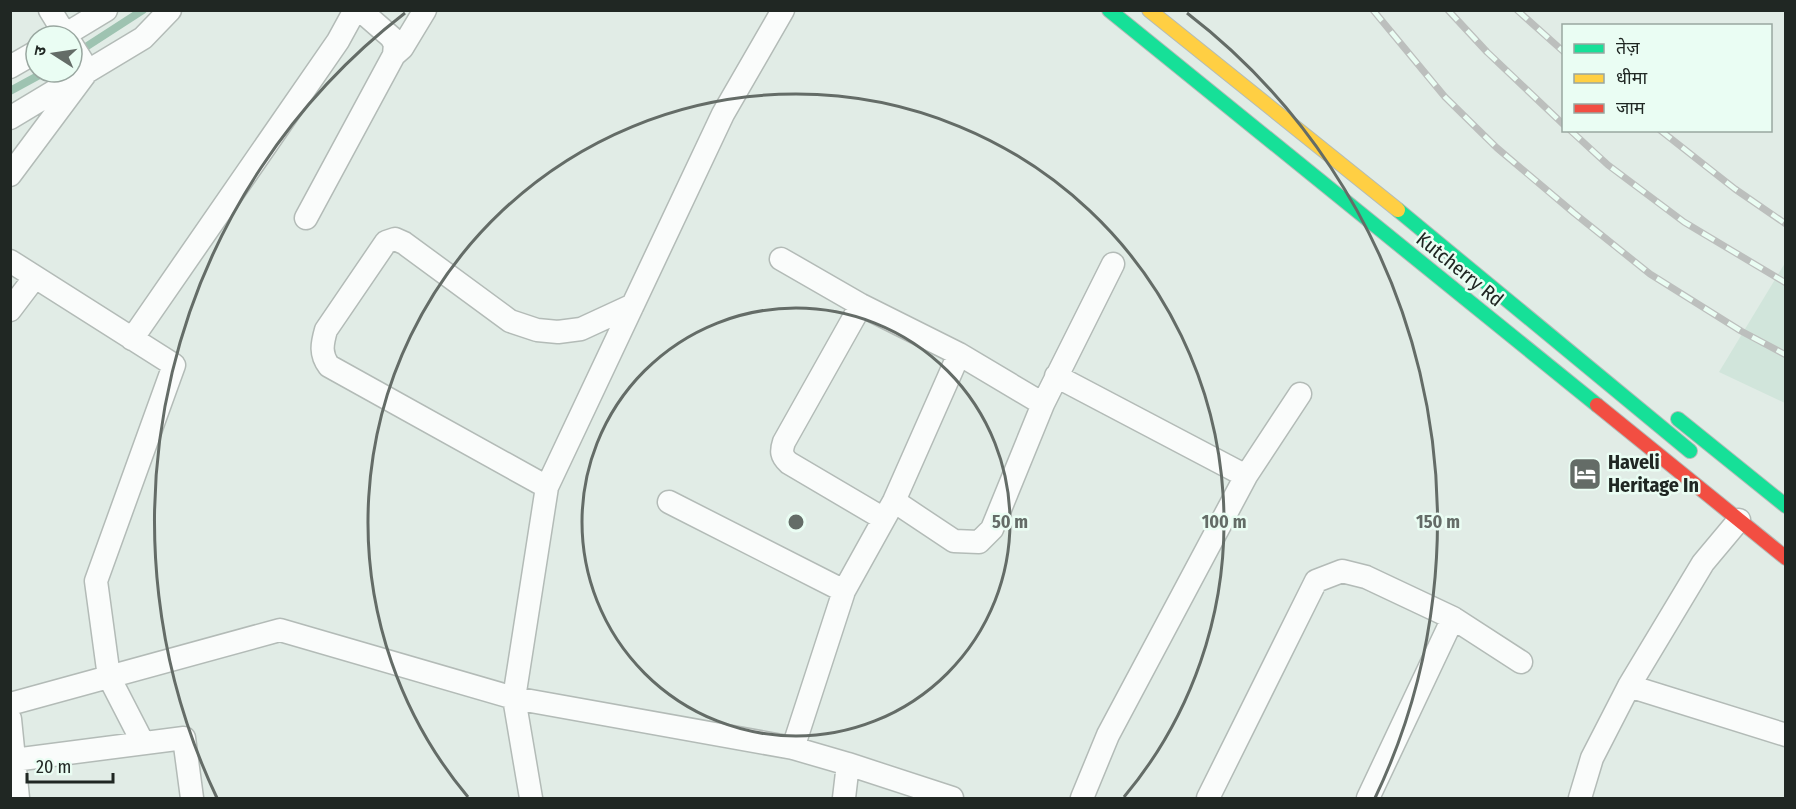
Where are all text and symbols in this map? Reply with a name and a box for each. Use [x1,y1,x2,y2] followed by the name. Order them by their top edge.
[24,24,84,84] north arrow
[1562,24,1772,132] legend
[1616,37,1640,59] text: तेज़
[30,44,50,58] text: उ
[1616,67,1647,89] text: धीमा
[1616,97,1646,119] text: जाम
[1412,227,1508,311] street label: Kutcherry Rd
[1608,450,1699,497] place label: Haveli Heritage In
[1567,456,1603,492] hotel icon: Haveli Heritage In
[992,511,1028,533] text: 50 m
[1202,511,1246,533] text: 100 m
[1416,511,1460,533] text: 150 m
[786,512,806,532] centre of rings
[27,746,112,784] scale bar
[36,756,71,778] text: 20 m

